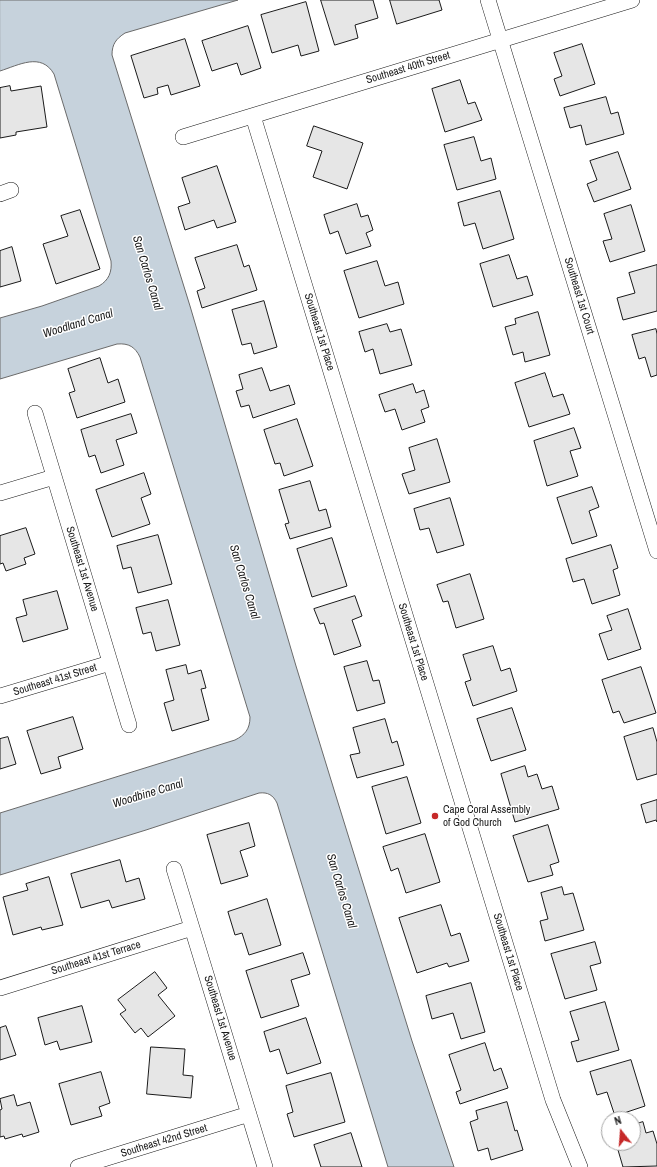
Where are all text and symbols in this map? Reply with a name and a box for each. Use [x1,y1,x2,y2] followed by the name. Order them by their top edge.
[364,49,452,87] street label: Southeast 40th Street
[129,234,165,312] water label: San Carlos Canal
[561,256,597,336] street label: Southeast 1st Court
[301,292,337,372] street label: Southeast 1st Place
[41,307,115,341] water label: Woodland Canal
[63,525,101,613] street label: Southeast 1st Avenue
[226,543,262,621] water label: San Carlos Canal
[395,602,431,682] street label: Southeast 1st Place
[12,661,98,699] street label: Southeast 41st Street
[111,776,185,812] water label: Woodbine Canal
[443,803,530,829] place label: Cape Coral Assembly of God Church
[430,811,440,821] marker: Cape Coral Assembly of God Church
[323,852,359,930] water label: San Carlos Canal
[490,912,526,992] street label: Southeast 1st Place
[50,938,142,978] street label: Southeast 41st Terrace
[201,974,239,1062] street label: Southeast 1st Avenue
[601,1111,641,1151] north arrow
[613,1113,623,1128] text: N
[119,1122,209,1160] street label: Southeast 42nd Street

